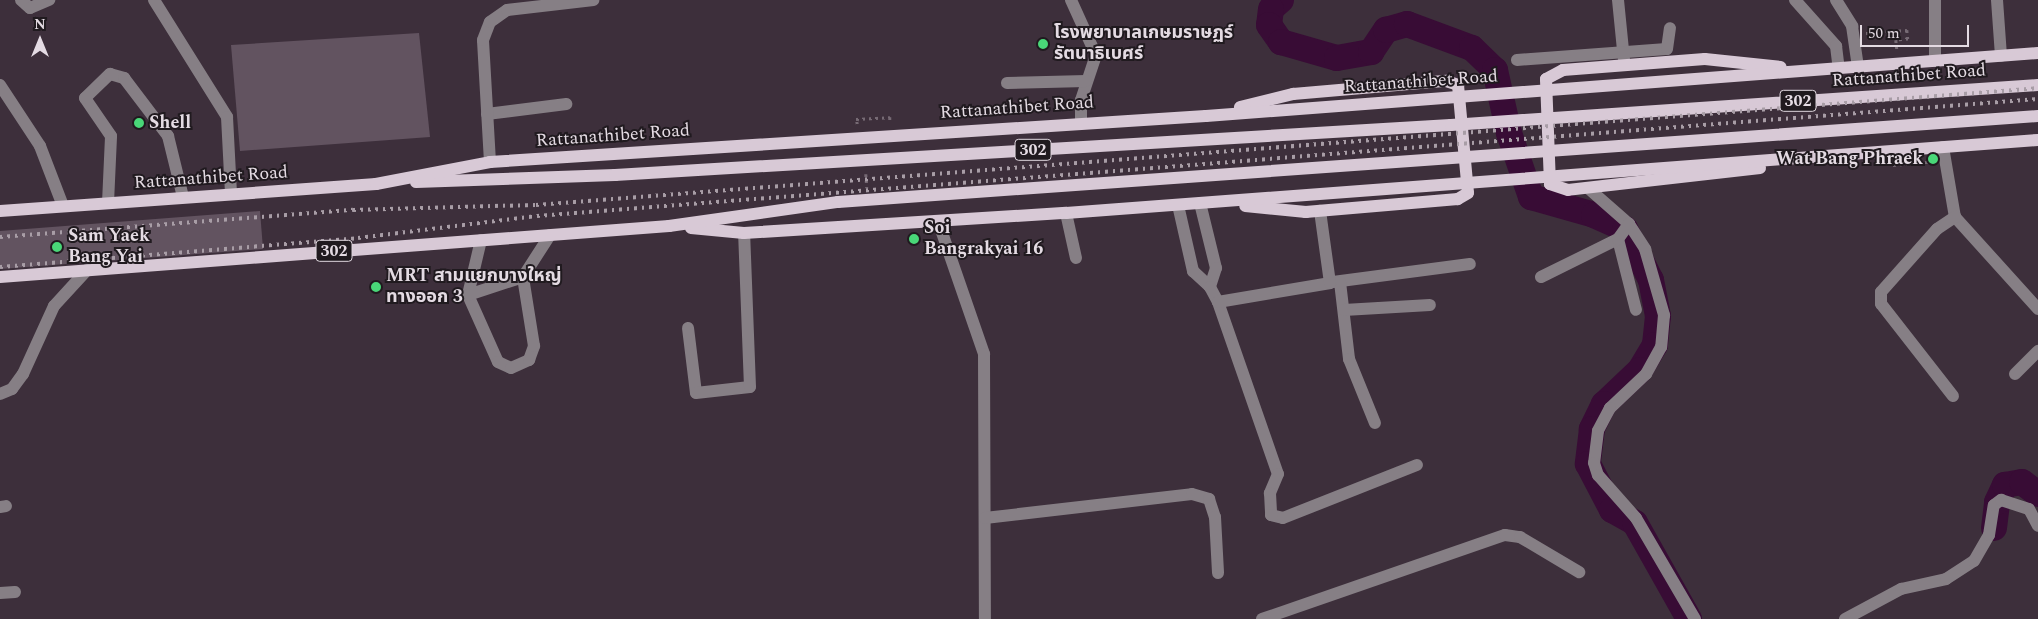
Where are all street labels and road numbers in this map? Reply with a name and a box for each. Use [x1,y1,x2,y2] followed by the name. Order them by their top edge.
[1831,60,1987,92] street label: Rattanathibet Road
[1343,66,1499,98] street label: Rattanathibet Road
[1779,88,1817,114] road number: 302
[939,92,1095,124] street label: Rattanathibet Road
[535,120,691,152] street label: Rattanathibet Road
[1014,136,1052,164] road number: 302
[133,162,289,194] street label: Rattanathibet Road
[315,238,353,264] road number: 302

